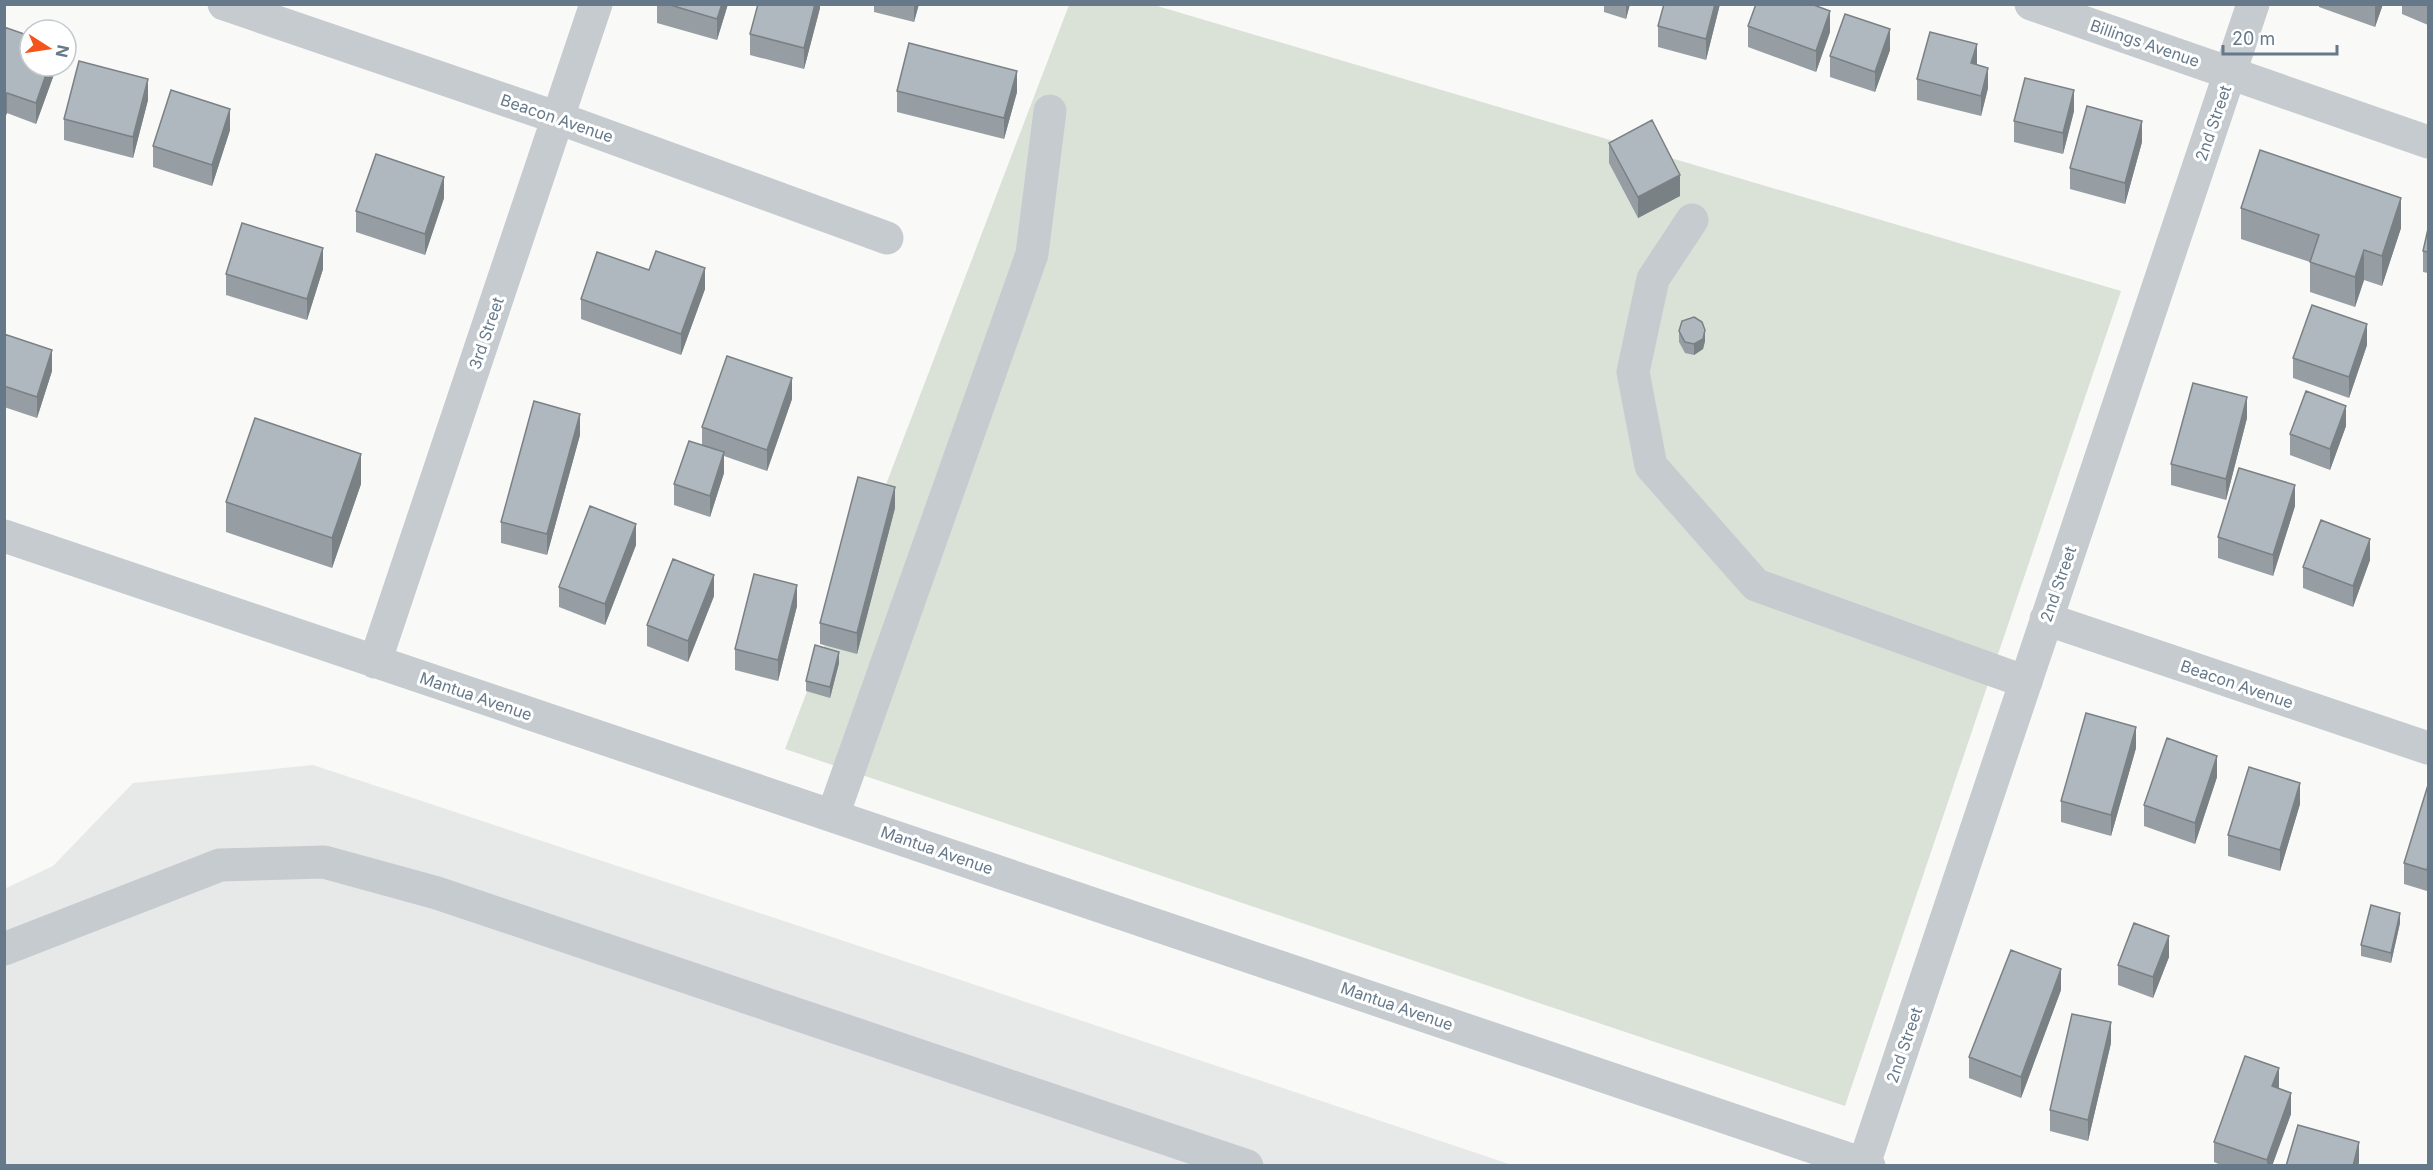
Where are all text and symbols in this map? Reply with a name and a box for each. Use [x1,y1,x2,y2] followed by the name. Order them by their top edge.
[2088,15,2202,71] street label: Billings Avenue
[18,18,78,78] north arrow
[2223,18,2337,56] scale bar
[2232,28,2275,49] text: 20 m
[52,43,74,59] text: N
[2191,83,2235,163] street label: 2nd Street
[498,89,616,147] street label: Beacon Avenue
[464,294,508,372] street label: 3rd Street
[2036,544,2080,624] street label: 2nd Street
[2178,655,2296,713] street label: Beacon Avenue
[417,667,535,725] street label: Mantua Avenue
[878,821,996,879] street label: Mantua Avenue
[1338,977,1456,1035] street label: Mantua Avenue
[1882,1005,1926,1085] street label: 2nd Street

